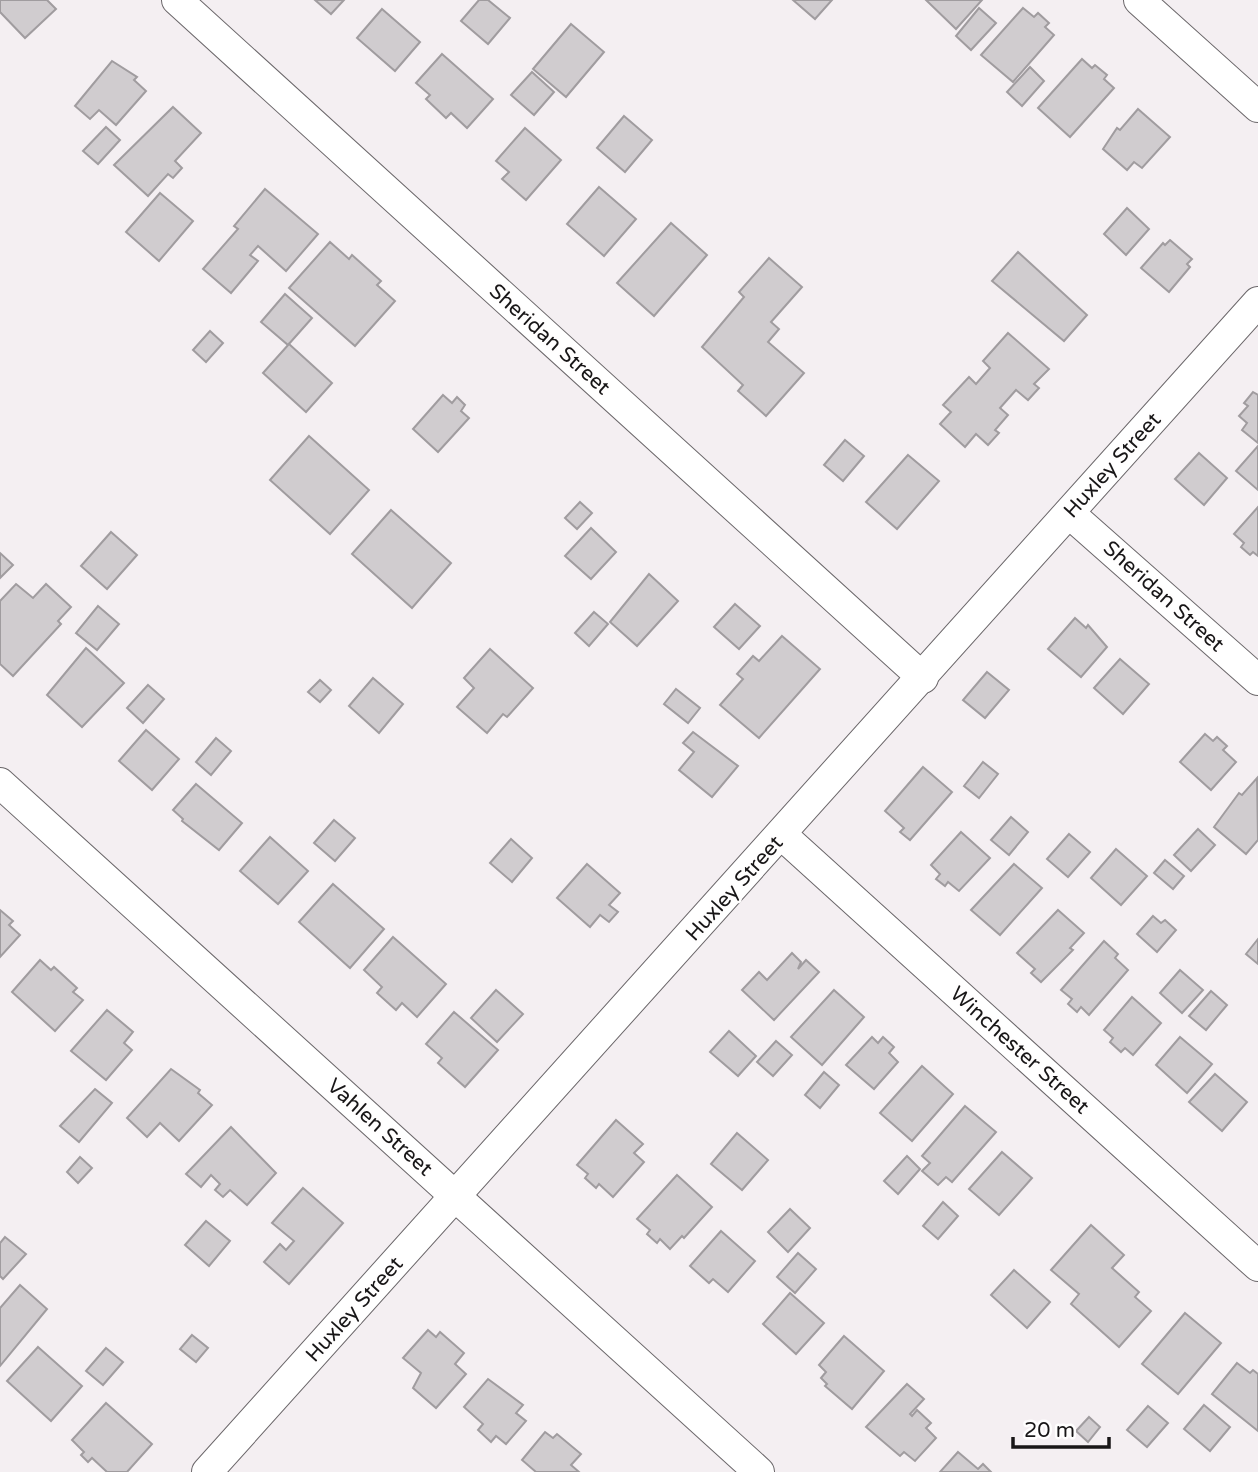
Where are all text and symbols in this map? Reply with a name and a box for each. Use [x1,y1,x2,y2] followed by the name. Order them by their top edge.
[484,279,615,400] street label: Sheridan Street
[1059,407,1166,523] street label: Huxley Street
[1098,536,1229,657] street label: Sheridan Street
[681,830,788,946] street label: Huxley Street
[945,981,1094,1119] street label: Winchester Street
[322,1073,438,1181] street label: Vahlen Street
[301,1251,408,1367] street label: Huxley Street
[1013,1406,1109,1450] scale bar
[1024,1418,1075,1443] text: 20 m

